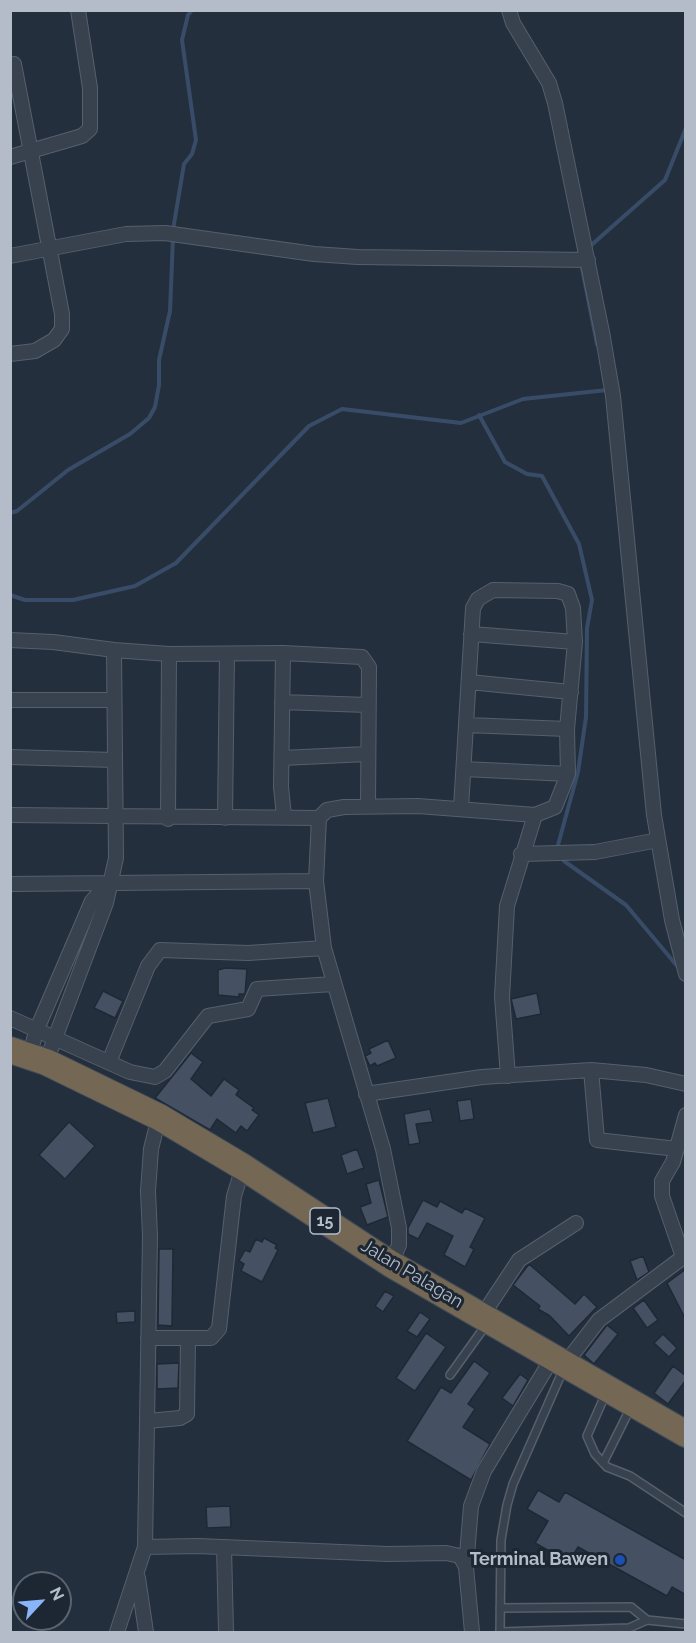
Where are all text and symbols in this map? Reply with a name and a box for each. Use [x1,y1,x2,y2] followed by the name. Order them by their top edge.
[310,1208,340,1234] road number: 15
[357,1235,467,1313] street label: Jalan Palagan
[470,1549,608,1571] place label: Terminal Bawen
[613,1553,627,1567] marker: Terminal Bawen
[12,1571,72,1631] north arrow
[46,1584,68,1603] text: N

